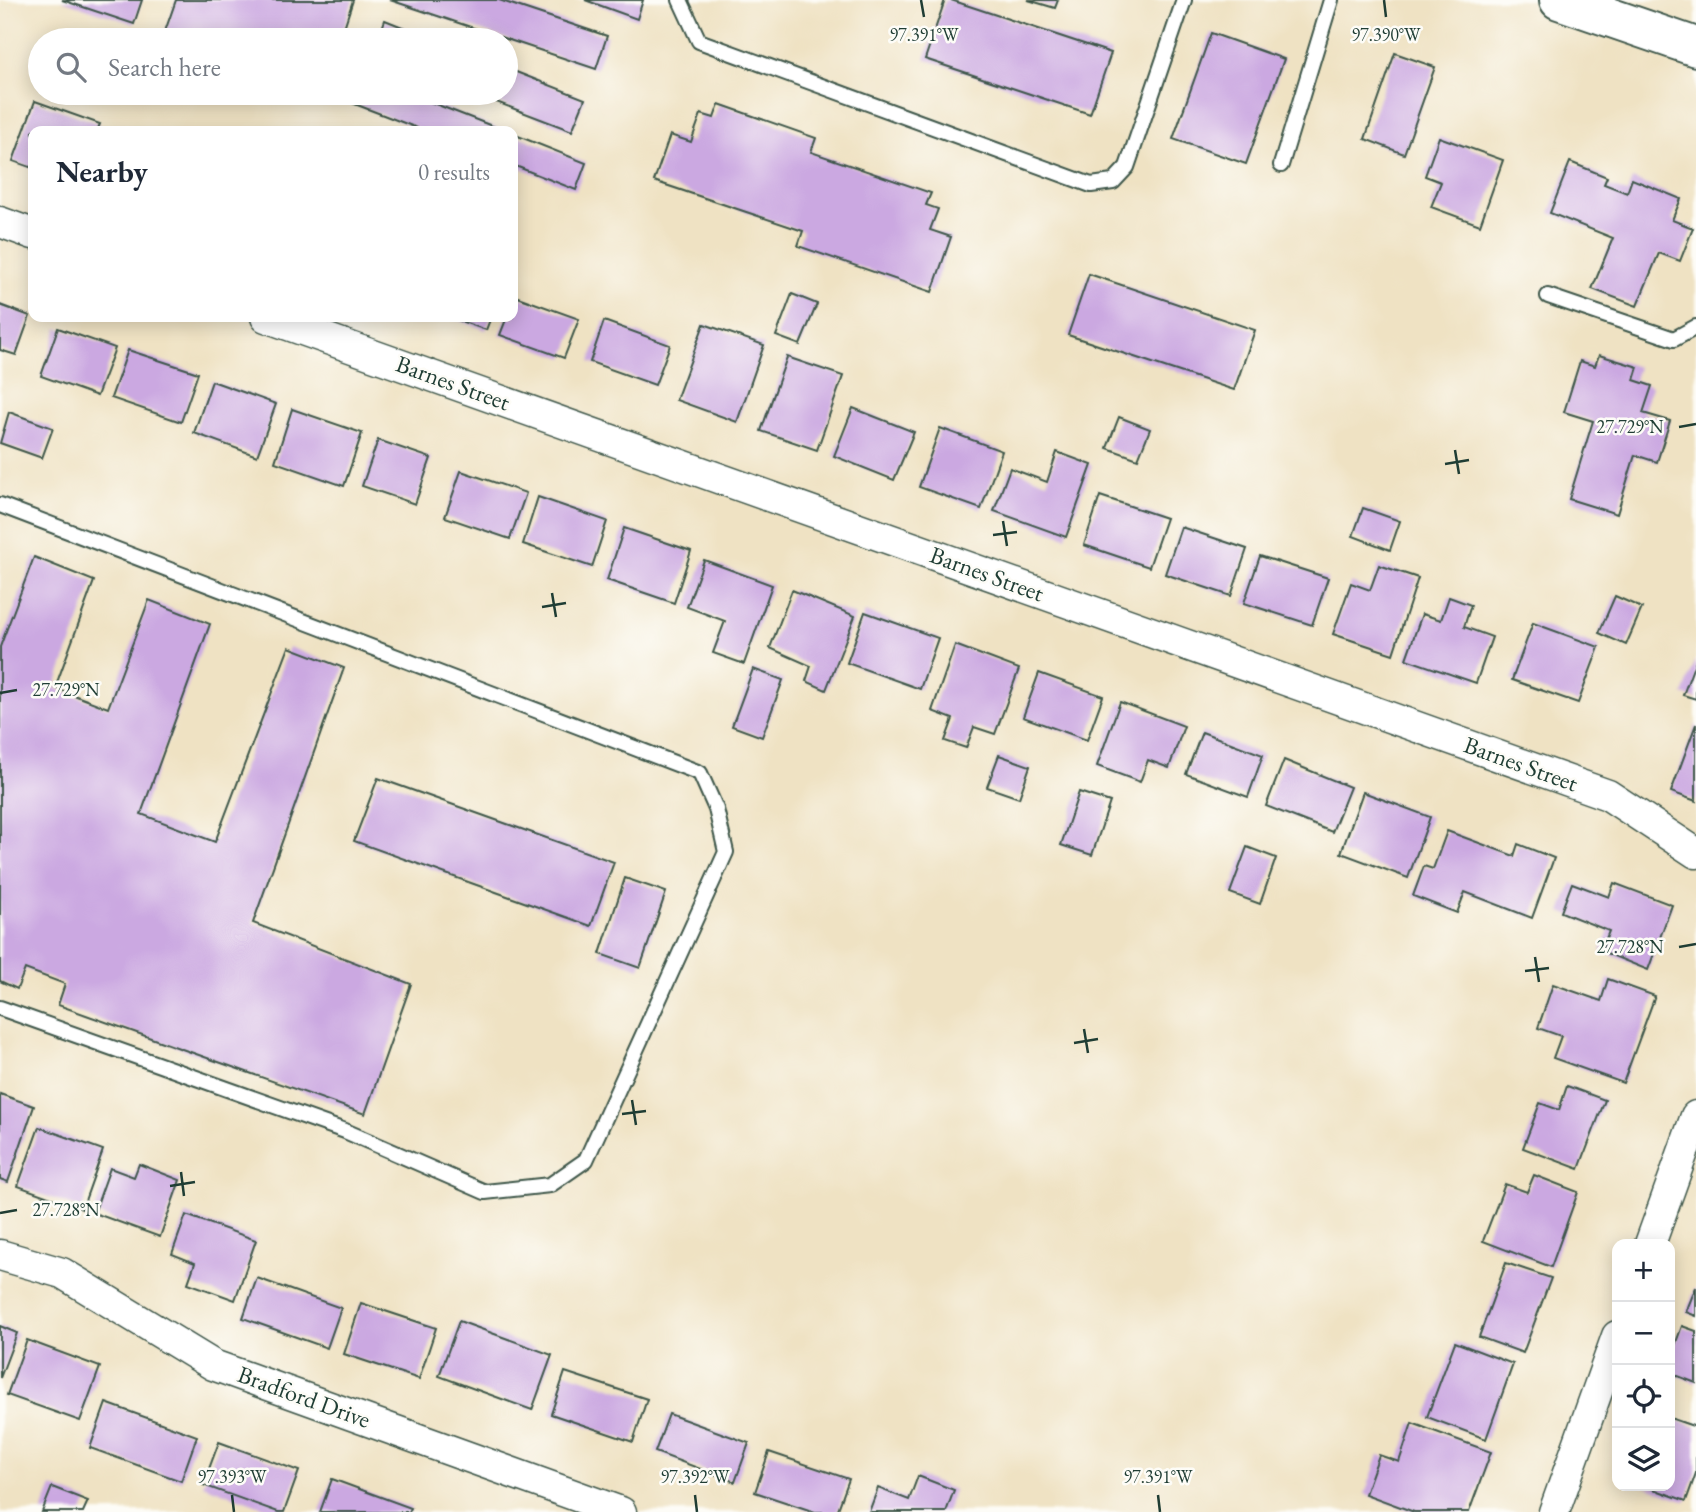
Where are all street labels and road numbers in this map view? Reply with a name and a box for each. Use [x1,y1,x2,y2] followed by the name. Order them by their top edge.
[392,348,515,418] street label: Barnes Street
[926,539,1049,609] street label: Barnes Street
[1460,729,1583,799] street label: Barnes Street
[234,1358,375,1435] street label: Bradford Drive

